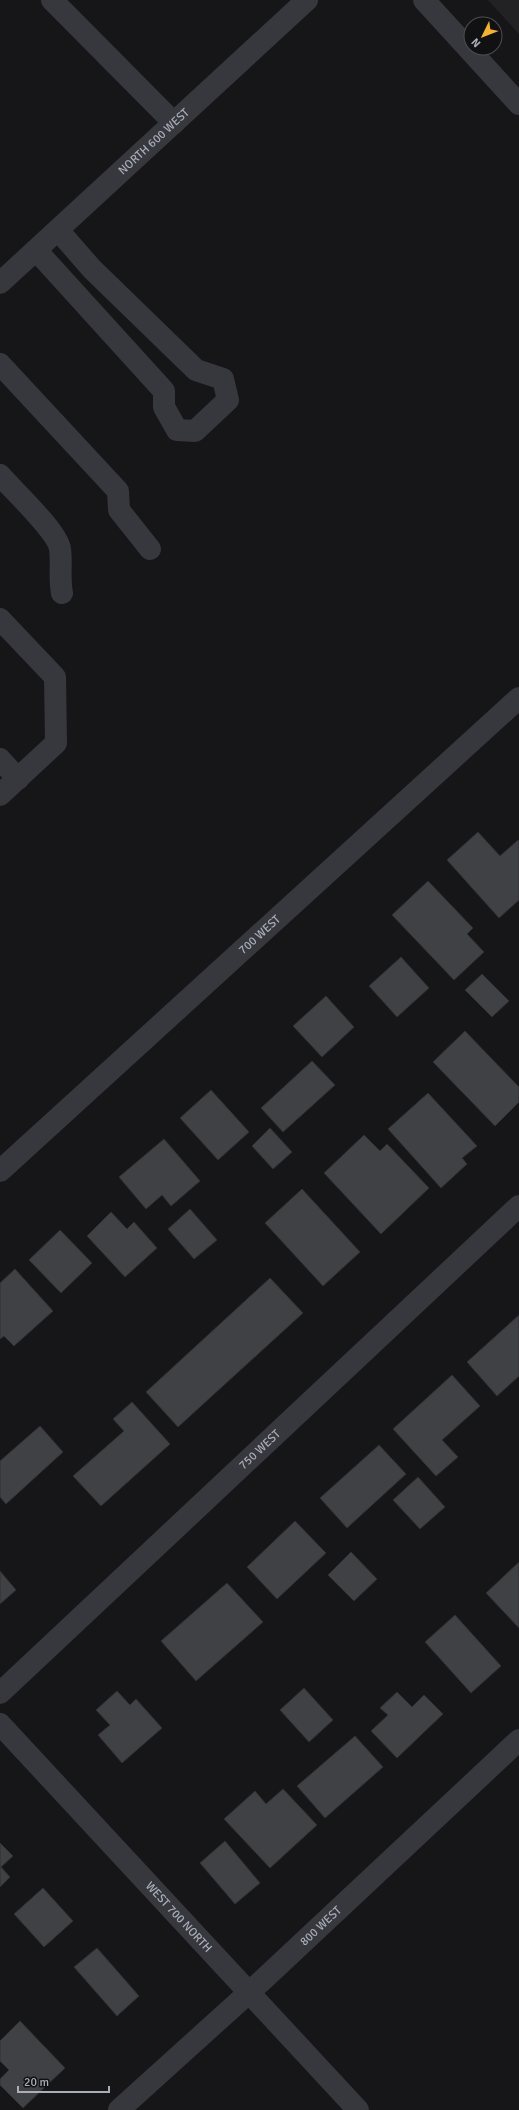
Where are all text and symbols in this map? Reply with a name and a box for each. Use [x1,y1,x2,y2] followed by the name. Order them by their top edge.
[463,16,503,56] north arrow
[469,35,483,50] text: N
[115,105,192,178] street label: NORTH 600 WEST
[235,912,284,957] street label: 700 WEST
[236,1426,284,1472] street label: 750 WEST
[142,1878,215,1955] street label: WEST 700 NORTH
[297,1903,344,1949] street label: 800 WEST
[18,2068,109,2094] scale bar
[24,2075,49,2090] text: 20 m

